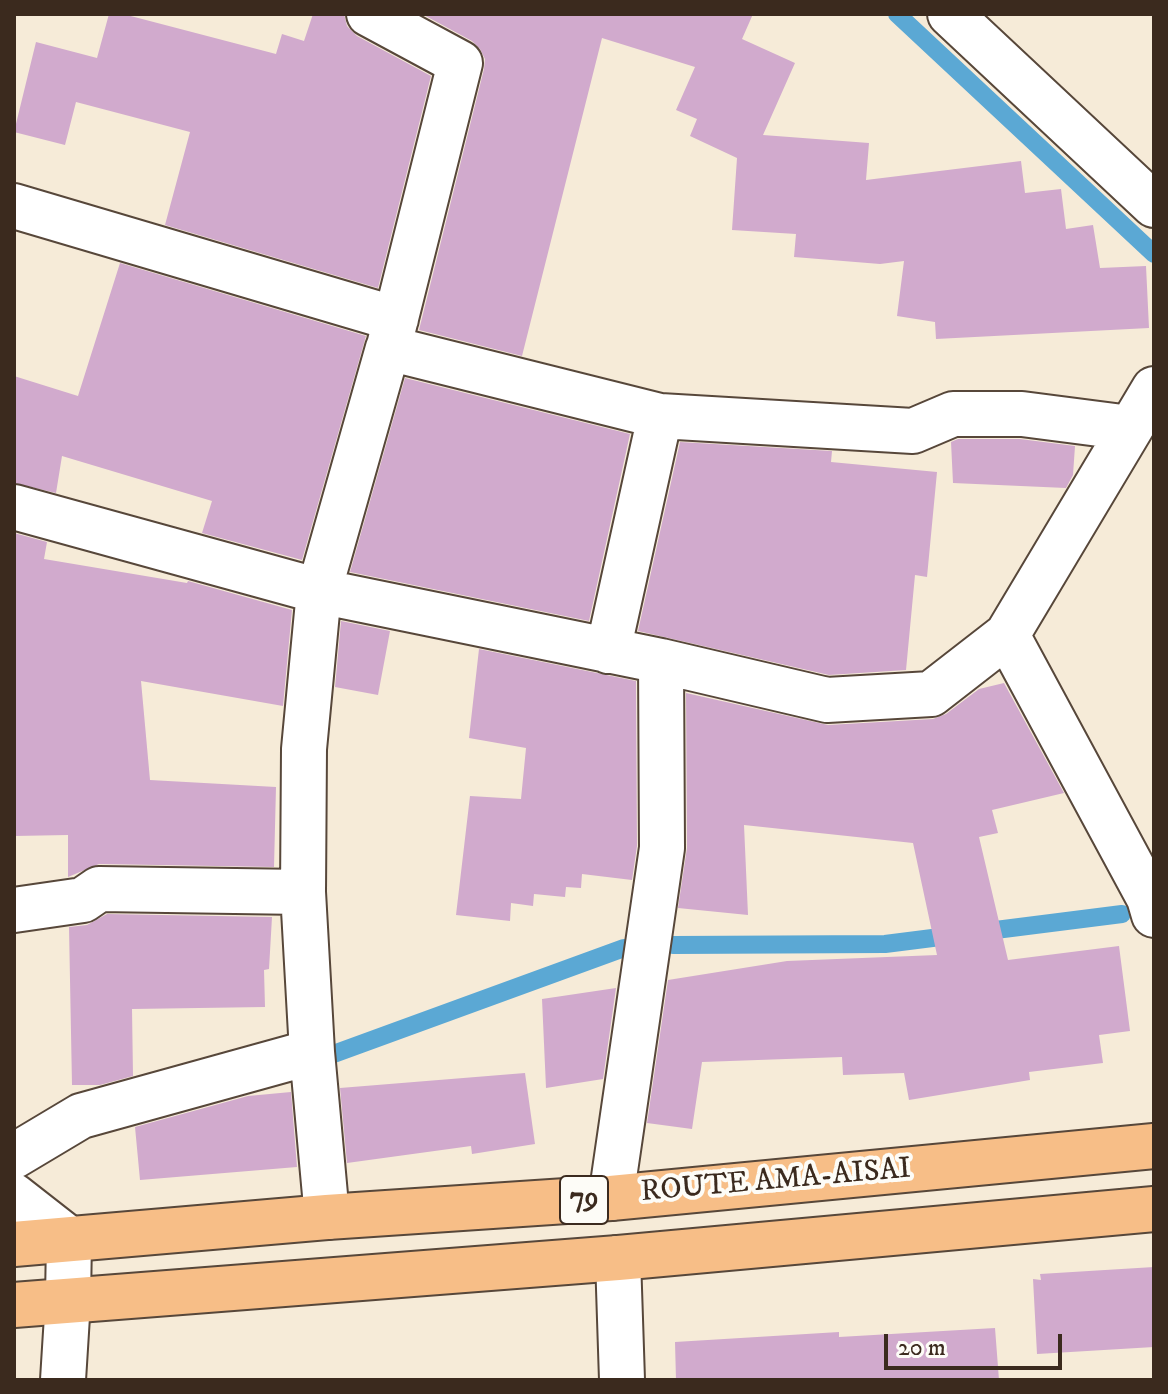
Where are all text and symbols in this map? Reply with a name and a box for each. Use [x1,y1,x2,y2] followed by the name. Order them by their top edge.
[639,1152,913,1212] street label: ROUTE AMA-AISAI
[560,1176,608,1224] road number: 79
[888,1318,1066,1368] scale bar
[898,1333,946,1363] text: 20 m

